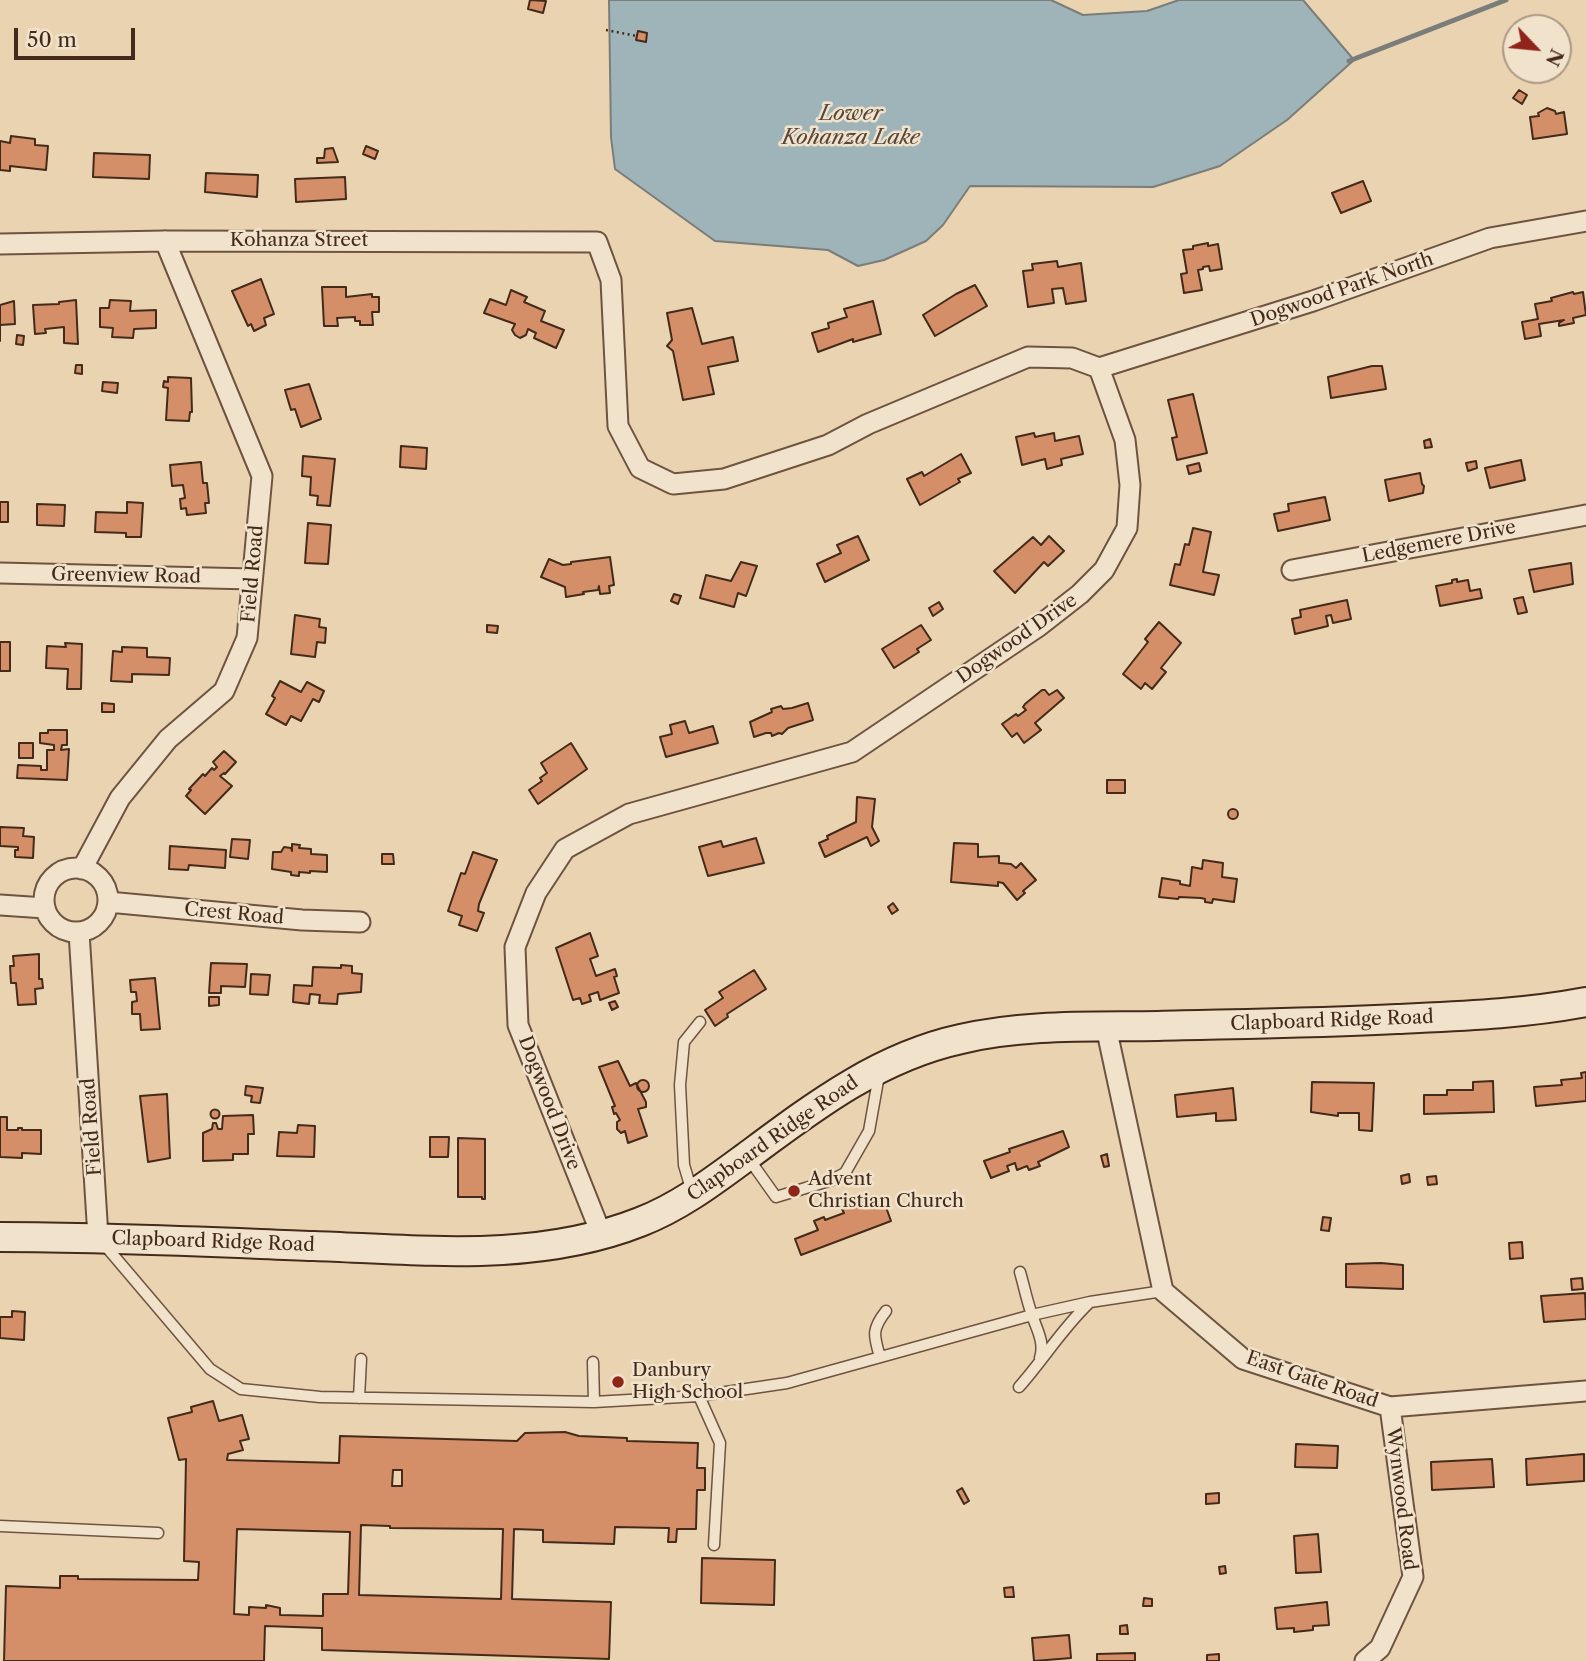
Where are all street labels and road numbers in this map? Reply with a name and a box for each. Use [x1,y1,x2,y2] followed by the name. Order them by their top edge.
[230,230,368,252] street label: Kohanza Street
[1247,248,1437,332] street label: Dogwood Park North
[1360,516,1518,568] street label: Ledgemere Drive
[237,524,269,624] street label: Field Road
[51,563,201,589] street label: Greenview Road
[952,589,1082,689] street label: Dogwood Drive
[183,898,285,930] street label: Crest Road
[1230,1006,1434,1036] street label: Clapboard Ridge Road
[513,1033,585,1173] street label: Dogwood Drive
[683,1071,863,1207] street label: Clapboard Ridge Road
[77,1077,107,1177] street label: Field Road
[111,1227,315,1257] street label: Clapboard Ridge Road
[1243,1347,1381,1413] street label: East Gate Road
[1381,1426,1421,1572] street label: Wynwood Road

